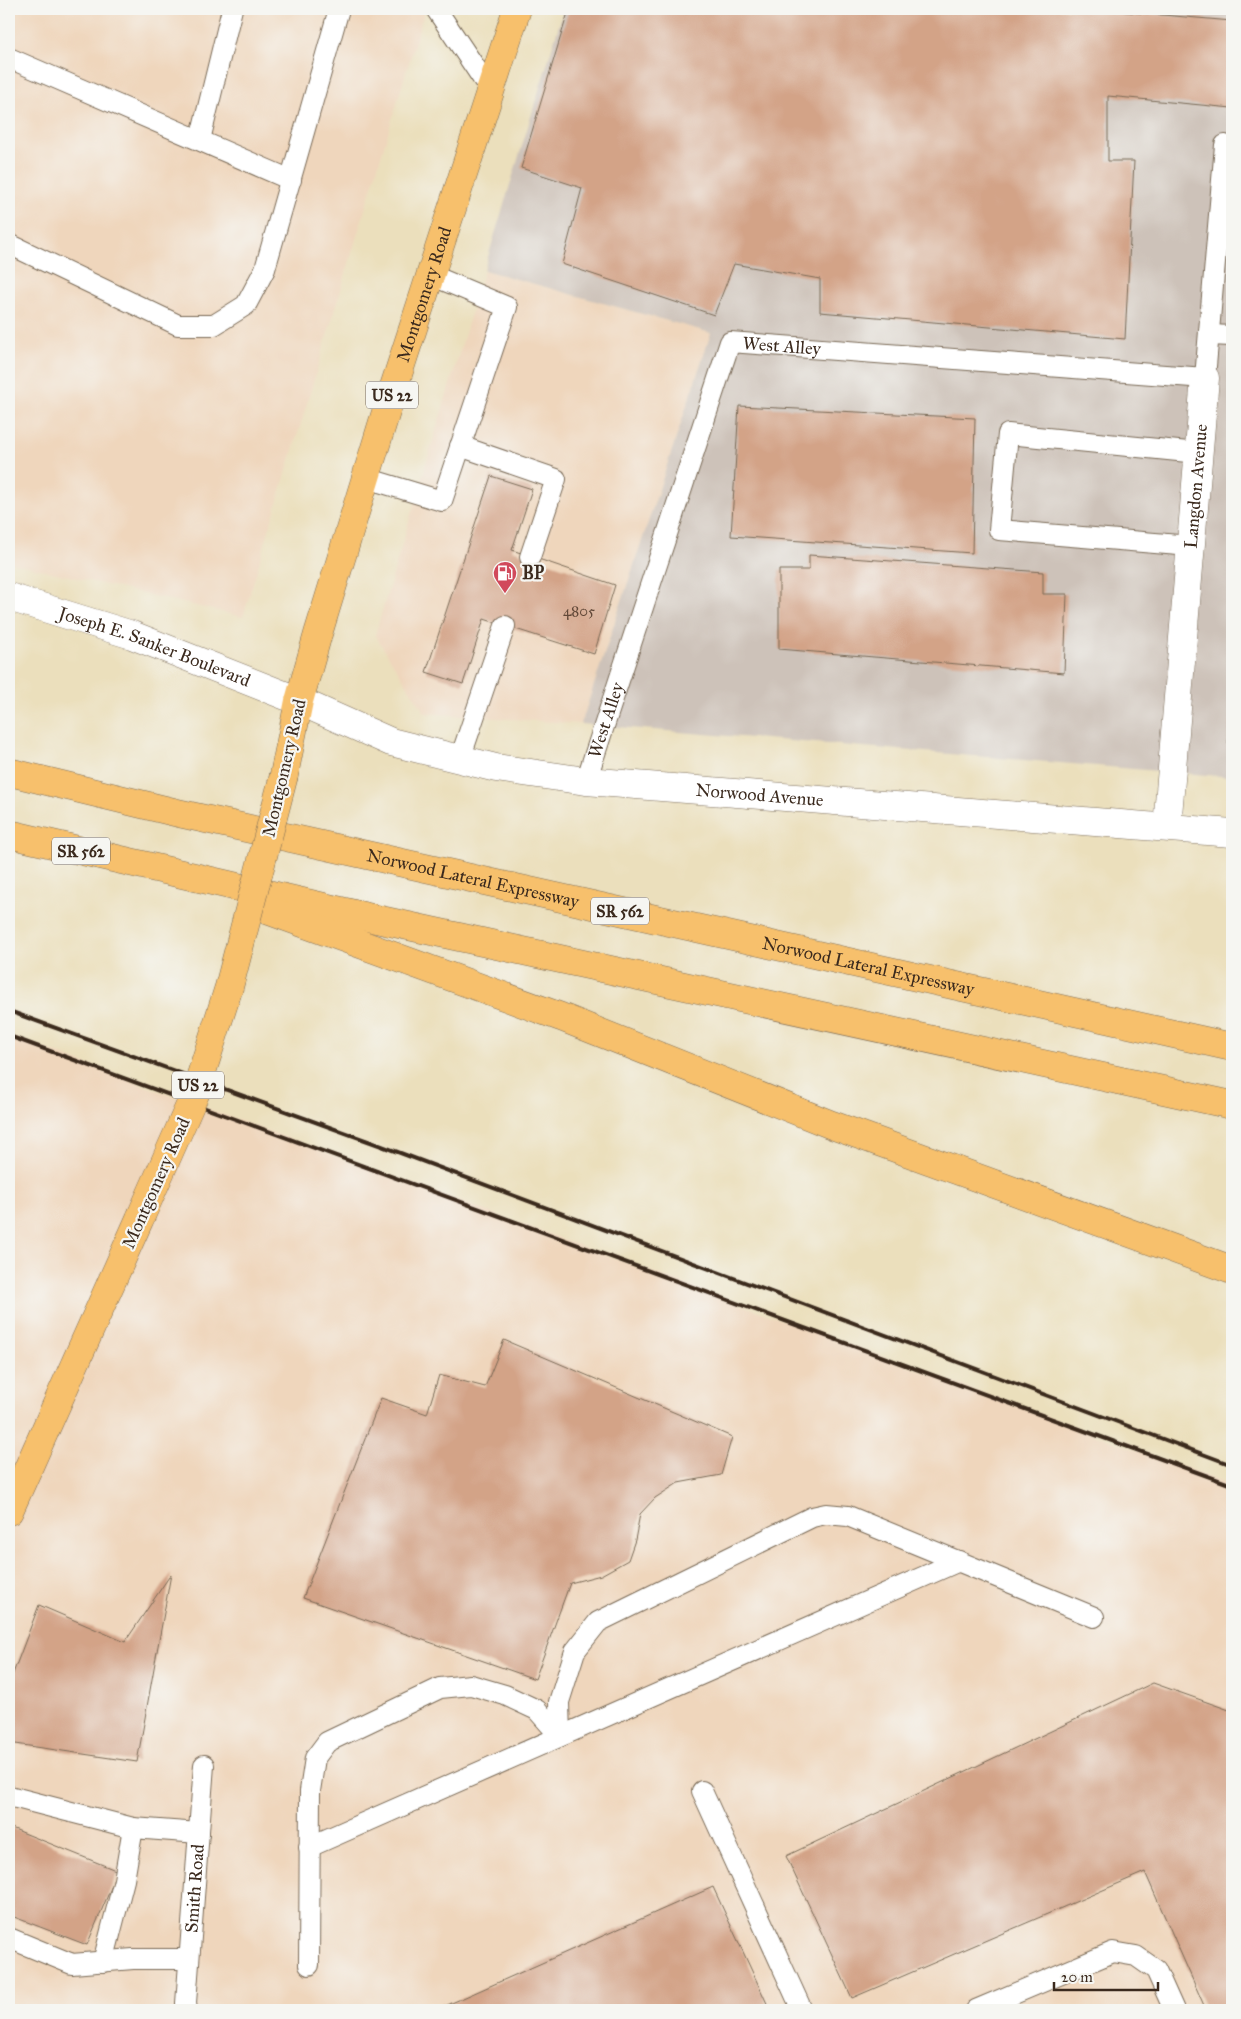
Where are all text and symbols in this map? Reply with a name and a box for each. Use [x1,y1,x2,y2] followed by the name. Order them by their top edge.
[392,224,456,365] street label: Montgomery Road
[742,332,822,360] street label: West Alley
[366,382,418,408] road number: US 22
[1180,423,1212,549] street label: Langdon Avenue
[492,560,518,594] fuel station icon: BP
[522,562,545,584] place label: BP
[54,601,254,692] street label: Joseph E. Sanker Boulevard
[563,602,595,620] house number: 4805
[583,679,629,761] street label: West Alley
[257,697,312,839] street label: Montgomery Road
[695,779,824,811] street label: Norwood Avenue
[52,838,110,864] road number: SR 562
[365,844,582,913] street label: Norwood Lateral Expressway
[591,898,649,924] road number: SR 562
[760,932,977,1001] street label: Norwood Lateral Expressway
[172,1072,224,1098] road number: US 22
[117,1114,196,1252] street label: Montgomery Road
[180,1843,209,1934] street label: Smith Road
[1054,1959,1157,1991] scale bar
[1061,1968,1093,1986] text: 20 m

